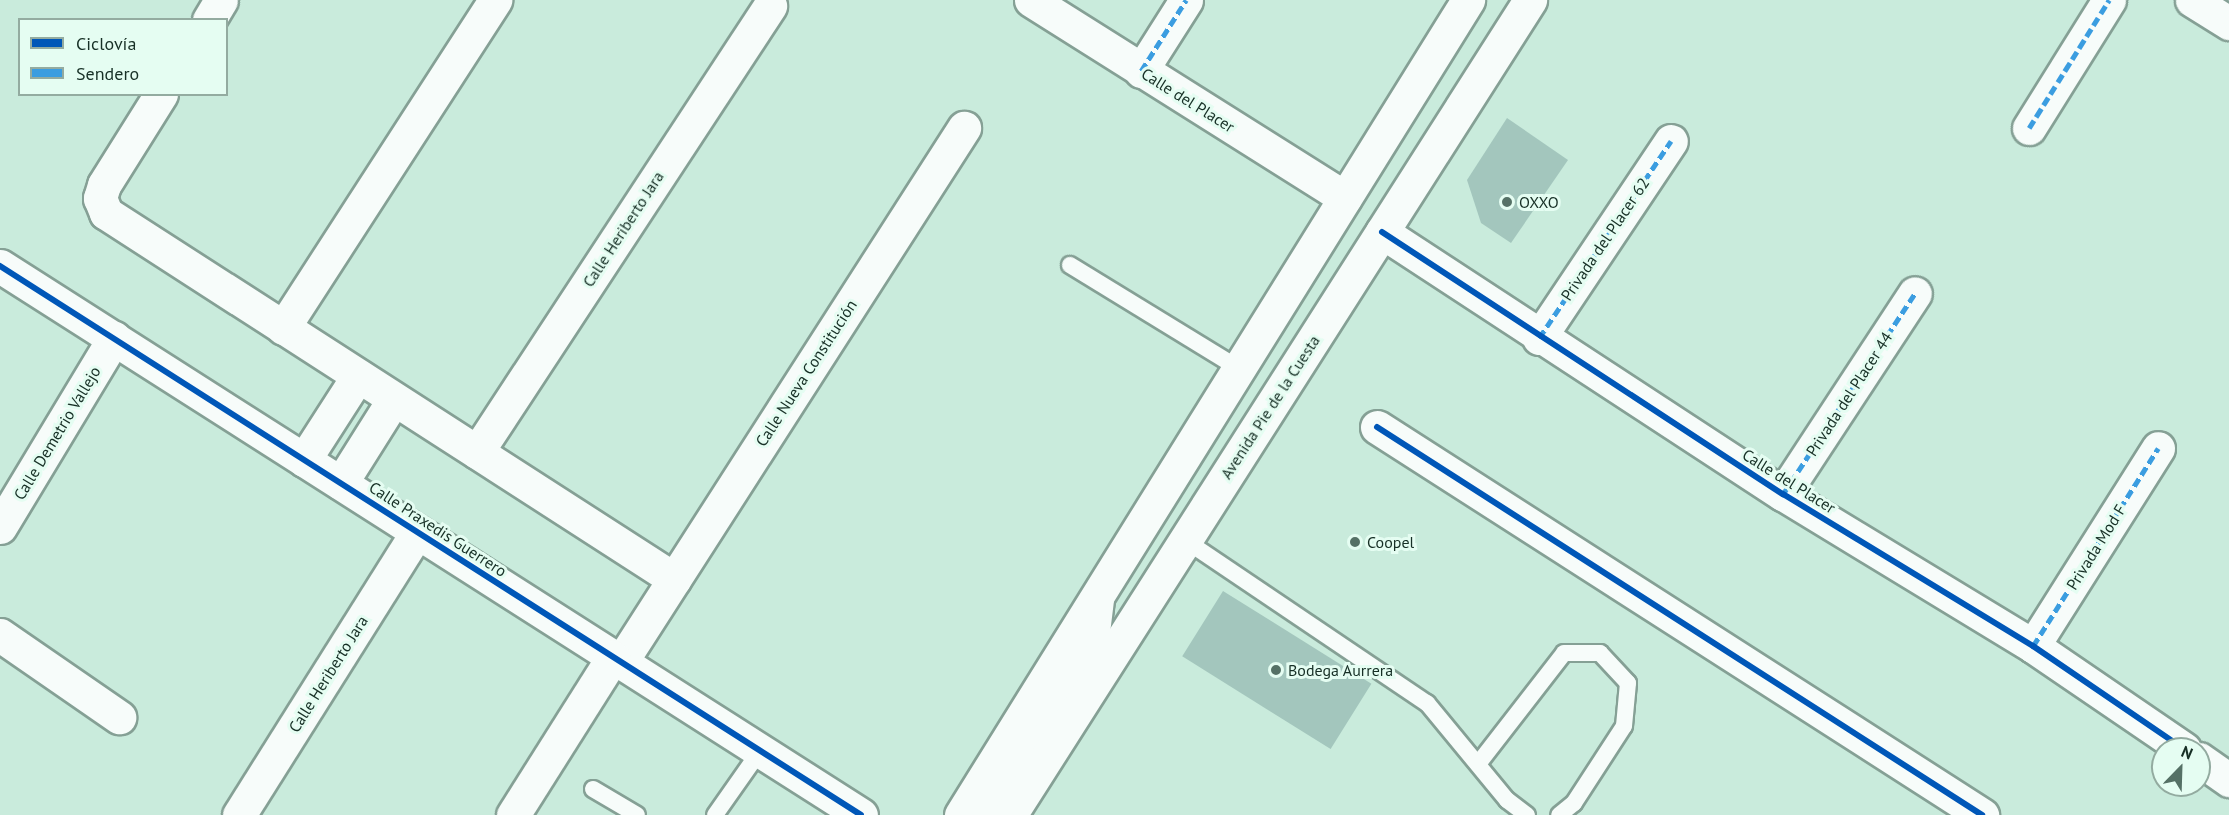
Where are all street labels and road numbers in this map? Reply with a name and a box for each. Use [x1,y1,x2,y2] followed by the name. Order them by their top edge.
[1138,64,1238,136] street label: Calle del Placer
[578,168,668,290] street label: Calle Heriberto Jara
[1557,174,1653,304] street label: Privada del Placer 62
[751,296,861,450] street label: Calle Nueva Constitución
[1802,328,1896,460] street label: Privada del Placer 44
[1216,332,1324,482] street label: Avenida Pie de la Cuesta
[9,363,105,503] street label: Calle Demetrio Vallejo
[1739,445,1839,517] street label: Calle del Placer
[366,477,510,581] street label: Calle Praxedis Guerrero
[2062,501,2130,593] street label: Privada Mod F
[284,612,372,736] street label: Calle Heriberto Jara

